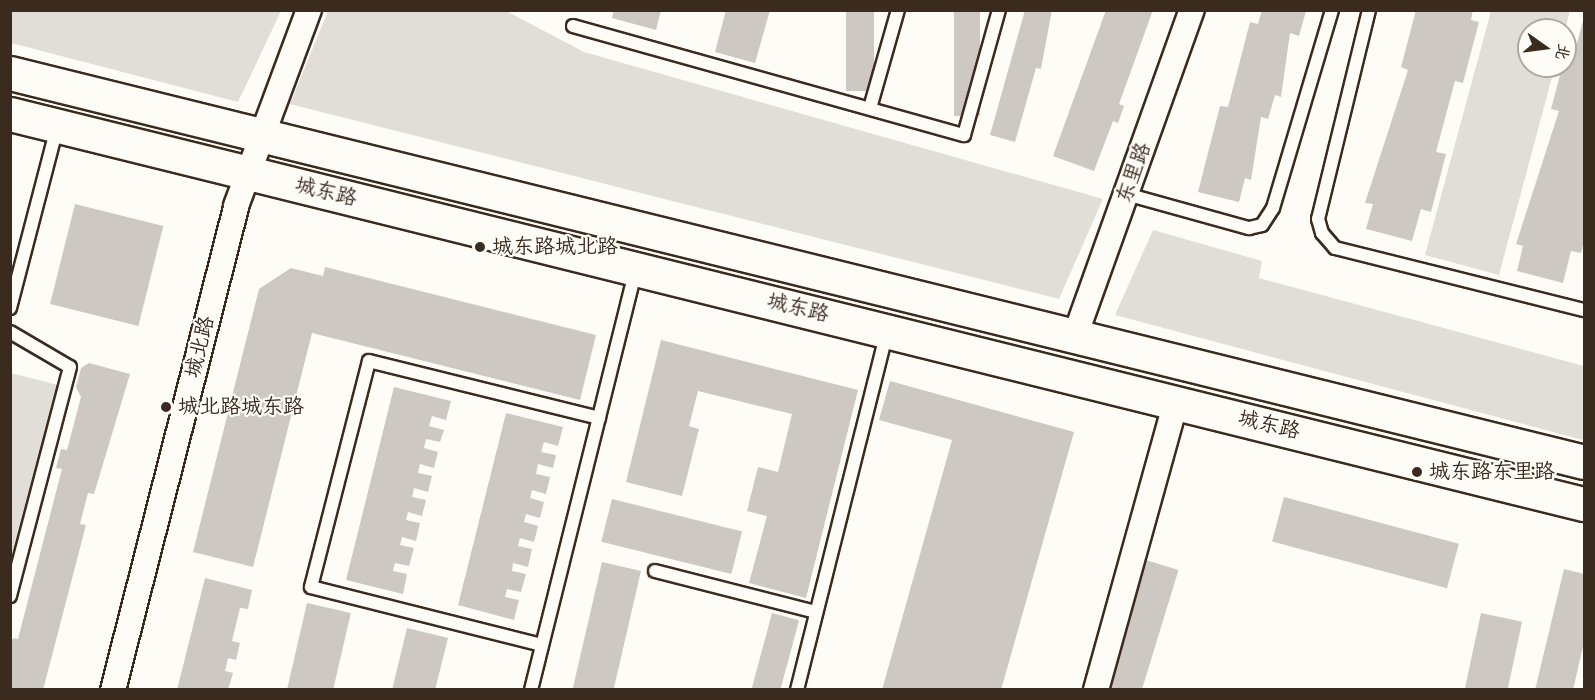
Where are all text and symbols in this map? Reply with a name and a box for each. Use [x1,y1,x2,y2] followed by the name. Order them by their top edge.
[1517,18,1577,78] north arrow
[1550,41,1575,62] text: 北
[1111,139,1157,207] street label: 东里路
[292,172,360,212] street label: 城东路
[492,234,618,260] place label: 城东路城北路
[473,240,487,254] marker: 城东路城北路
[764,288,832,328] street label: 城东路
[180,313,220,381] street label: 城北路
[178,394,304,420] place label: 城北路城东路
[159,400,173,414] marker: 城北路城东路
[1235,405,1303,445] street label: 城东路
[1429,459,1555,485] place label: 城东路东里路
[1410,465,1424,479] marker: 城东路东里路

